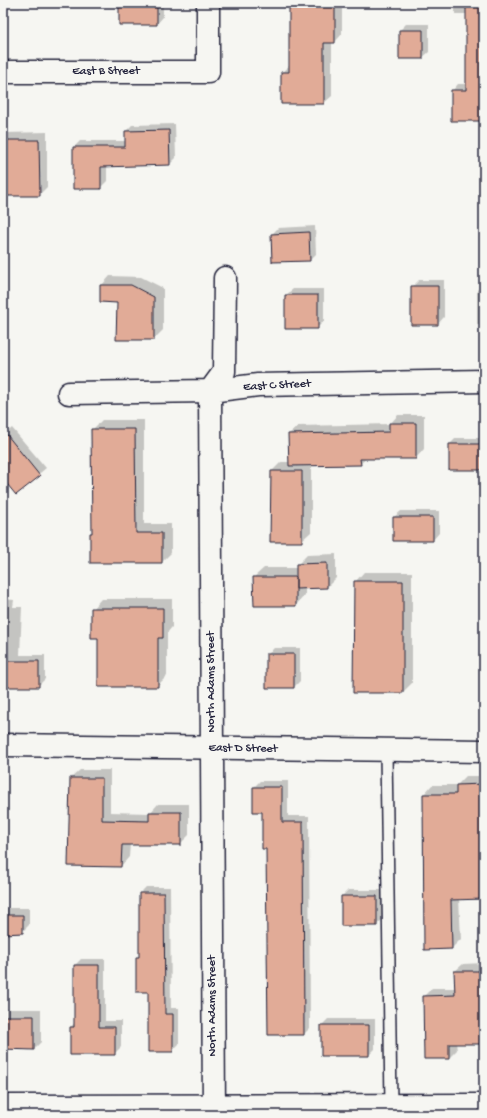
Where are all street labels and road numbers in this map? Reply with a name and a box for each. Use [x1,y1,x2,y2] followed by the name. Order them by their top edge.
[72,65,141,79] street label: East B Street
[243,377,312,395] street label: East C Street
[205,630,219,733] street label: North Adams Street
[208,741,279,757] street label: East D Street
[206,954,220,1057] street label: North Adams Street

